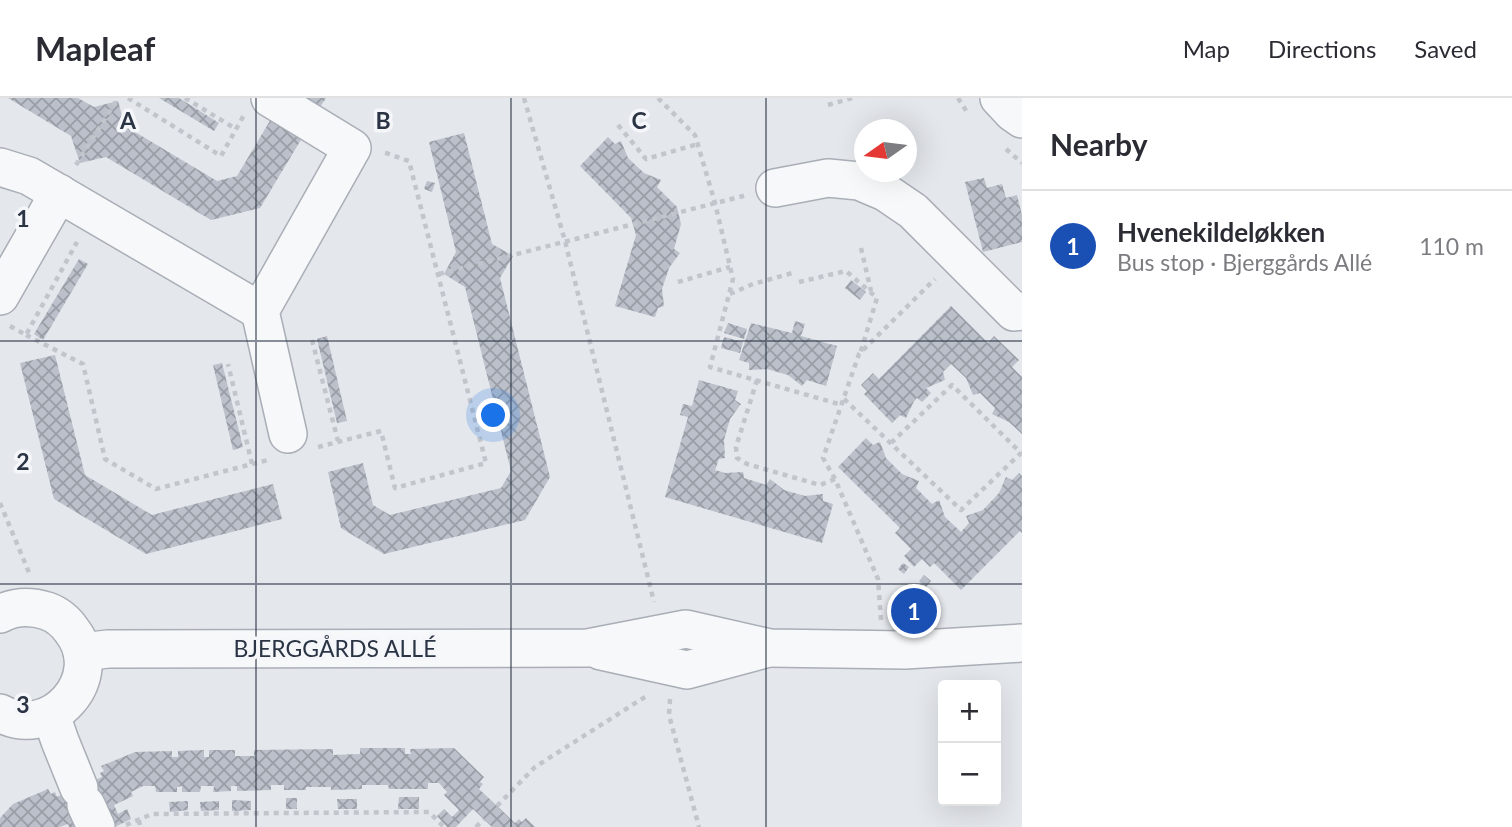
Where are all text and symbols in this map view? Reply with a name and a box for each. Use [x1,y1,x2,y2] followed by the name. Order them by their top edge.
[35,28,155,68] text: Mapleaf
[1183,34,1230,63] text: Map
[1268,34,1376,63] text: Directions
[1414,34,1477,63] text: Saved
[119,106,137,134] text: A
[375,106,391,134] text: B
[631,106,647,134] text: C
[854,119,917,182] north arrow
[1050,126,1148,162] text: Nearby
[16,204,30,232] text: 1
[1117,216,1325,248] text: Hvenekildeløkken
[1066,232,1080,260] text: 1
[1419,232,1484,260] text: 110 m
[1117,248,1372,276] text: Bus stop · Bjerggårds Allé
[476,398,510,432] your location
[16,447,30,475] text: 2
[891,585,937,637] pin: 1
[234,634,436,662] street label: BJERGGÅRDS ALLÉ
[938,680,1001,806] map controls
[938,680,1001,743] button: +
[16,690,30,718] text: 3
[938,743,1001,806] button: −

